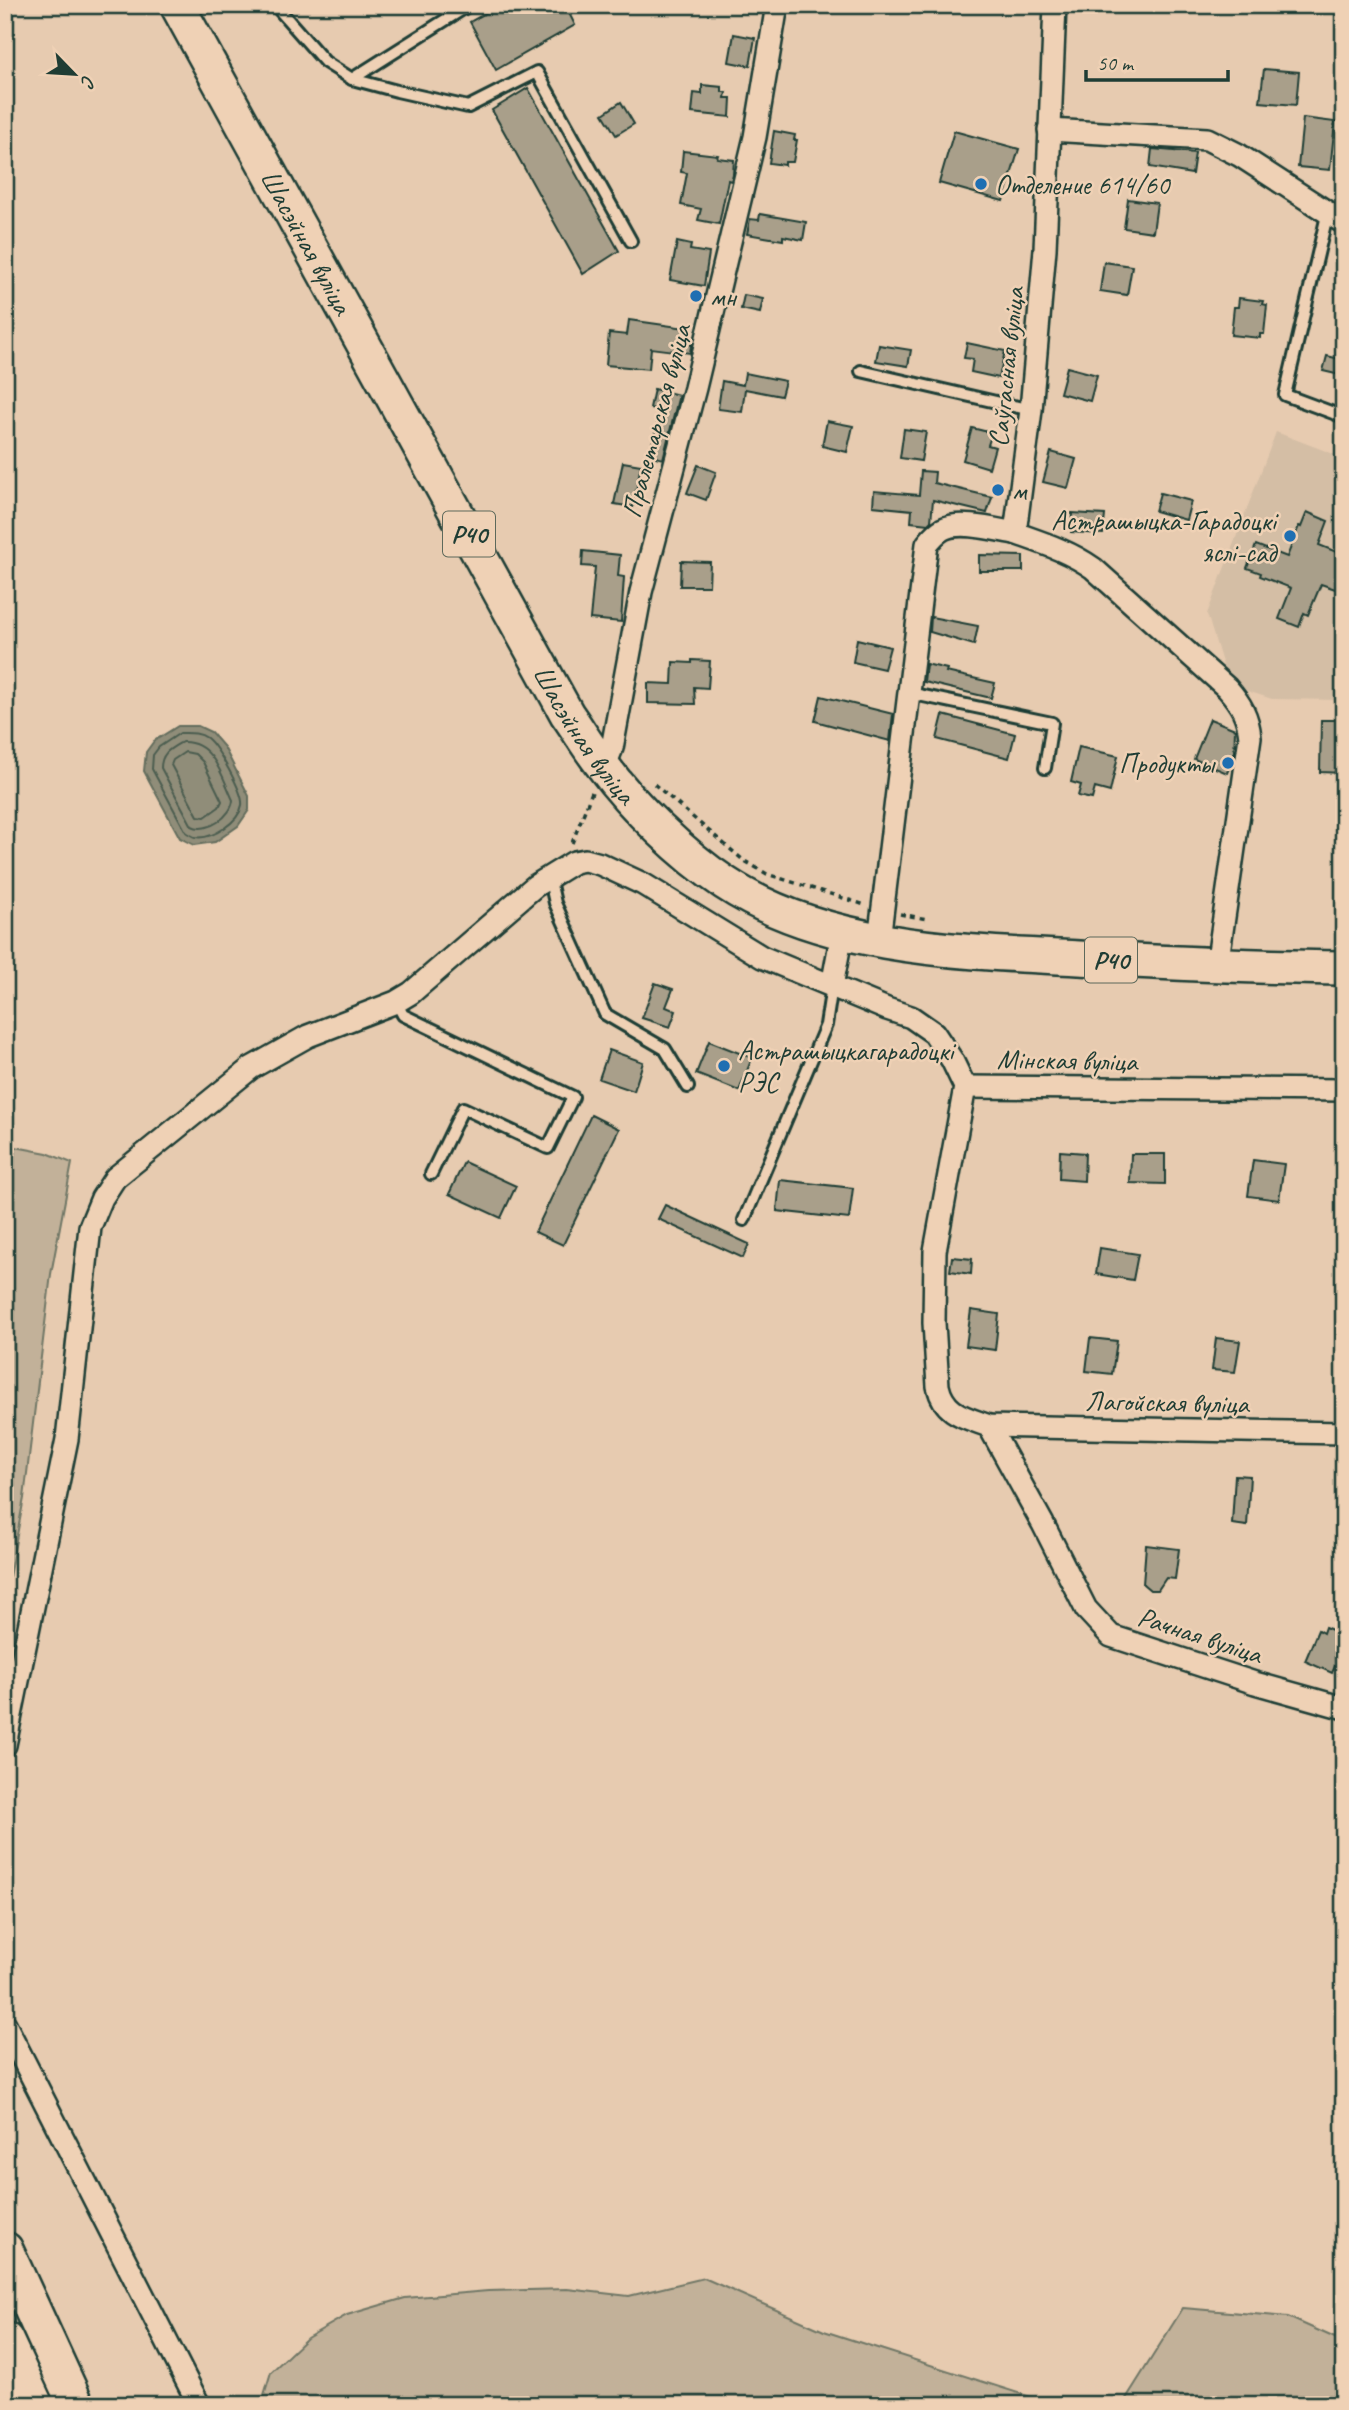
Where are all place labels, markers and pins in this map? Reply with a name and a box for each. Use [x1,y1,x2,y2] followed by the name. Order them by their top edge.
[995,167,1172,202] place label: Отделение 614/60
[973,176,989,192] marker: Отделение 614/60
[710,279,738,314] place label: мн
[688,288,704,304] marker: мн
[1012,473,1028,508] place label: м
[990,482,1006,498] marker: м
[1051,503,1280,570] place label: Астрашыцка-Гарадоцкі яслі-сад
[1282,528,1298,544] marker: Астрашыцка-Гарадоцкі яслі-сад
[1119,746,1216,781] place label: Продукты
[1220,755,1236,771] marker: Продукты
[738,1033,957,1100] place label: Астрашыцкагарадоцкі РЭС
[716,1058,732,1074] marker: Астрашыцкагарадоцкі РЭС

